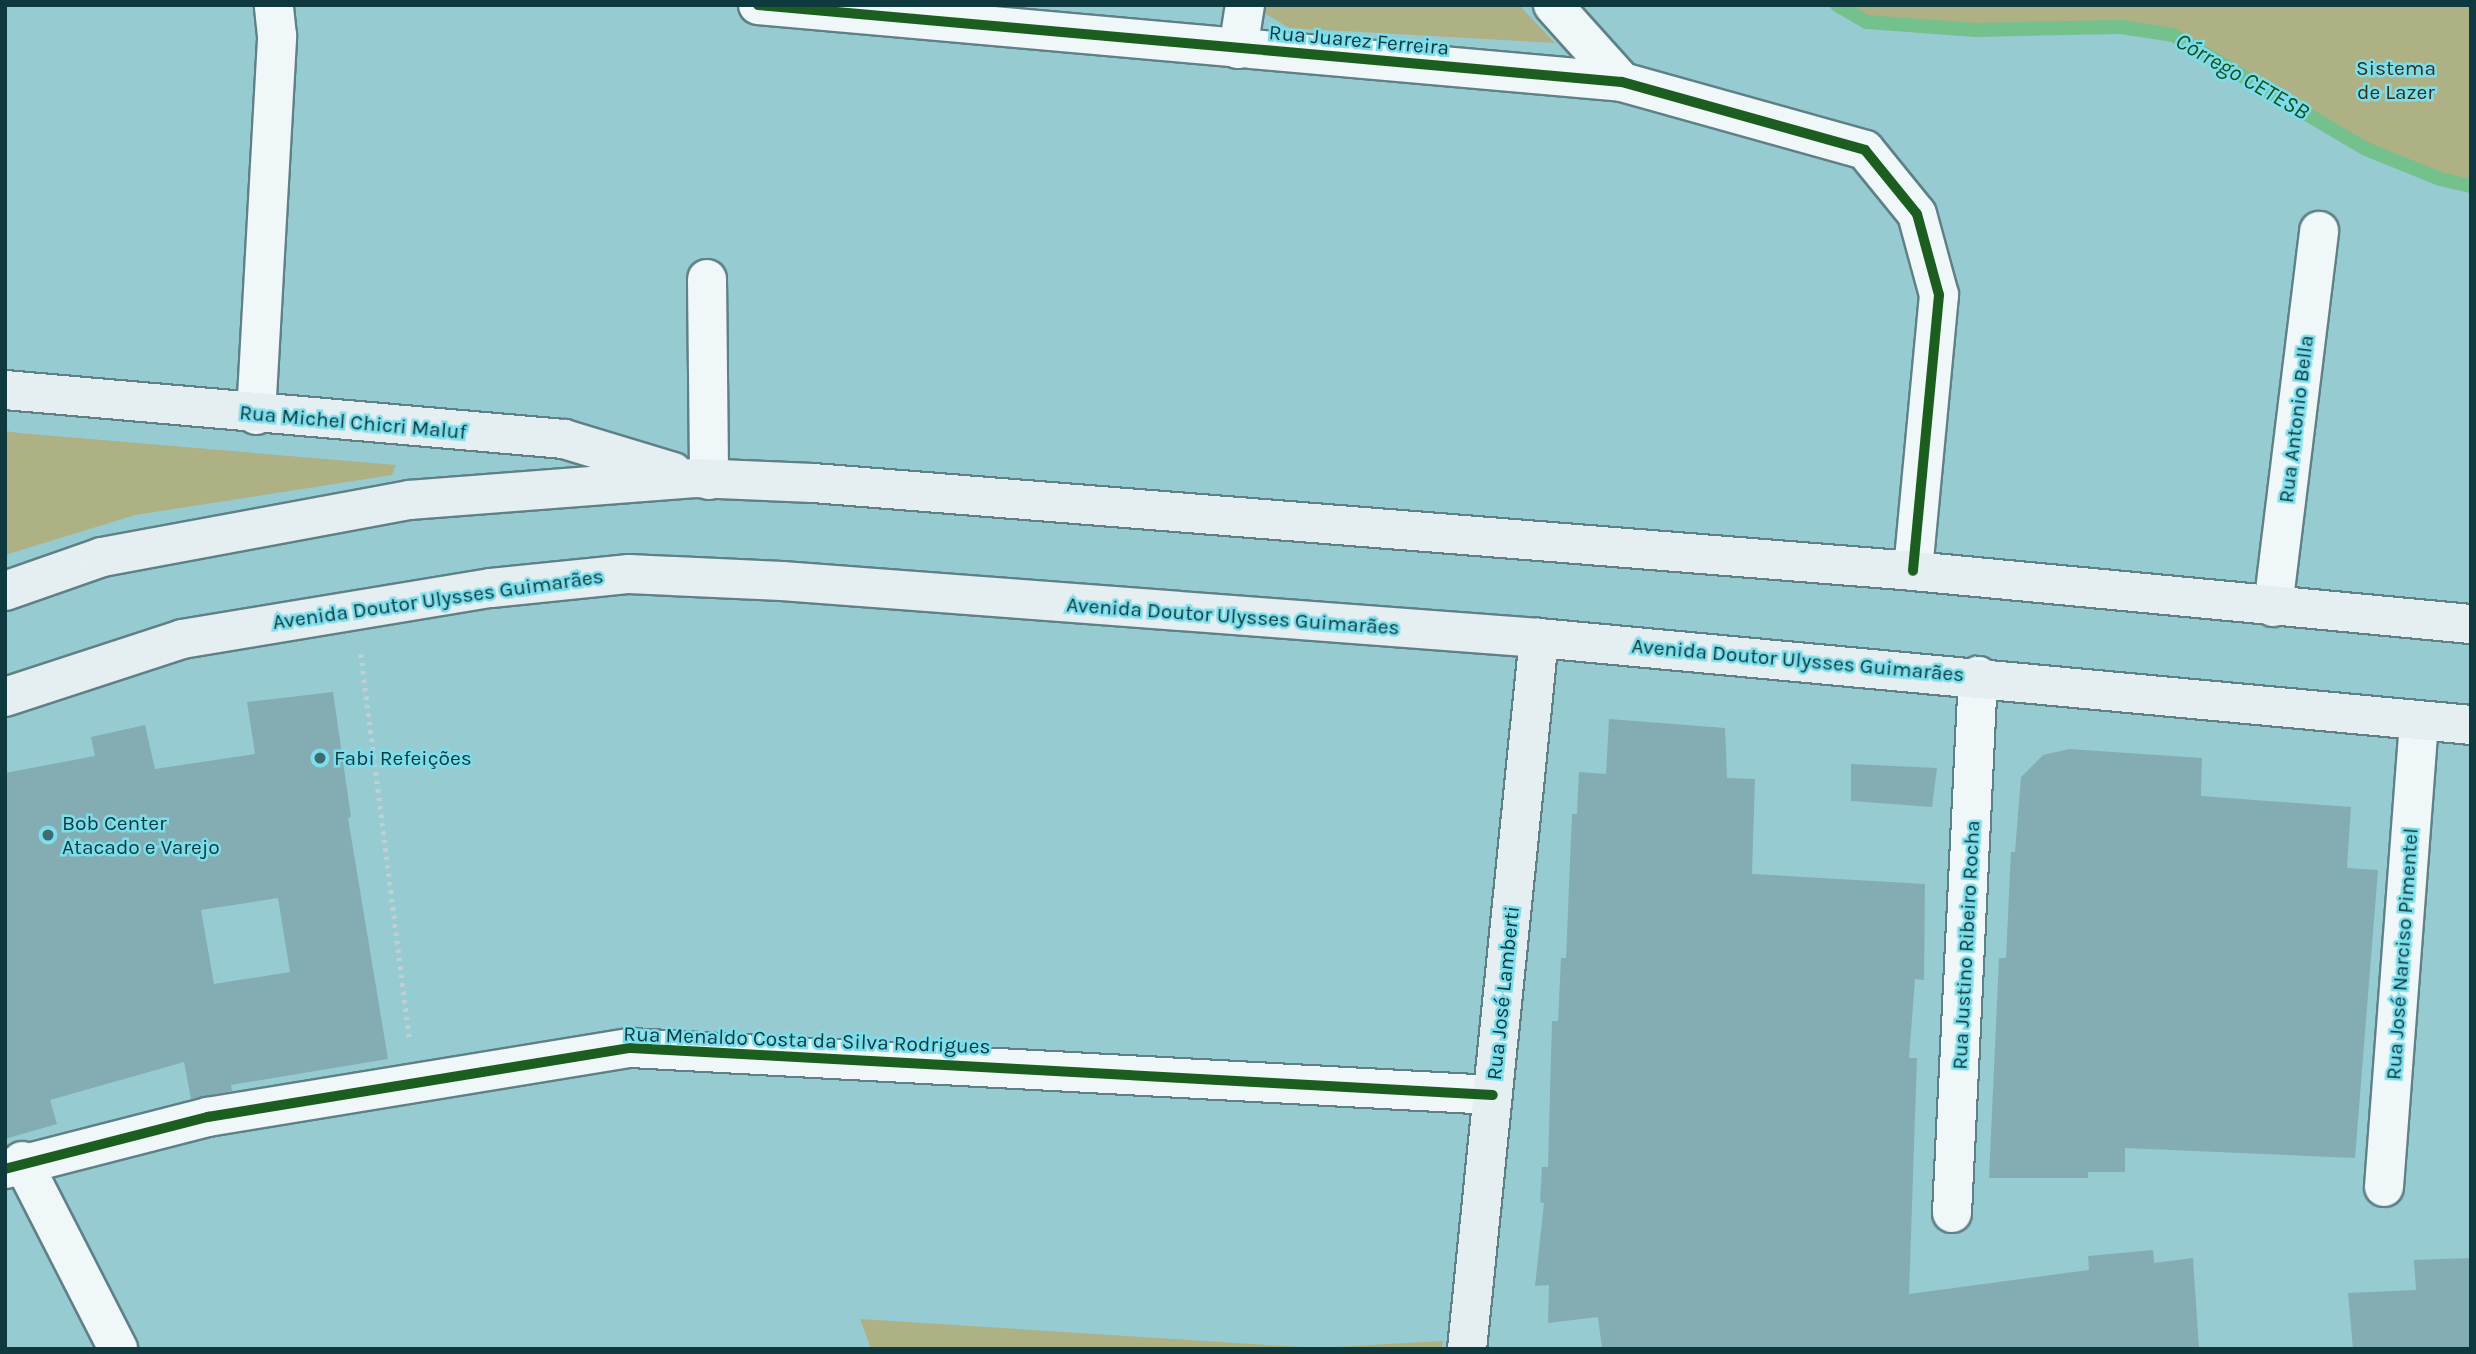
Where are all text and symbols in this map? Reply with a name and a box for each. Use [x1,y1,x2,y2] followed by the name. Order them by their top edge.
[1268,20,1450,60] street label: Rua Juarez Ferreira
[2170,28,2314,126] water label: Córrego CETESB
[2356,55,2436,105] park label: Sistema de Lazer
[2273,334,2319,504] street label: Rua Antonio Bella
[238,400,468,444] street label: Rua Michel Chicri Maluf
[271,563,605,635] street label: Avenida Doutor Ulysses Guimarães
[1066,592,1400,640] street label: Avenida Doutor Ulysses Guimarães
[1631,633,1965,687] street label: Avenida Doutor Ulysses Guimarães
[334,745,472,771] place label: Fabi Refeições
[312,750,328,766] marker: Fabi Refeições
[62,810,220,860] place label: Bob Center Atacado e Varejo
[1947,820,1985,1070] street label: Rua Justino Ribeiro Rocha
[40,827,56,843] marker: Bob Center Atacado e Varejo
[2381,827,2423,1081] street label: Rua José Narciso Pimentel
[1481,905,1525,1081] street label: Rua José Lamberti
[623,1021,991,1059] street label: Rua Menaldo Costa da Silva Rodrigues

